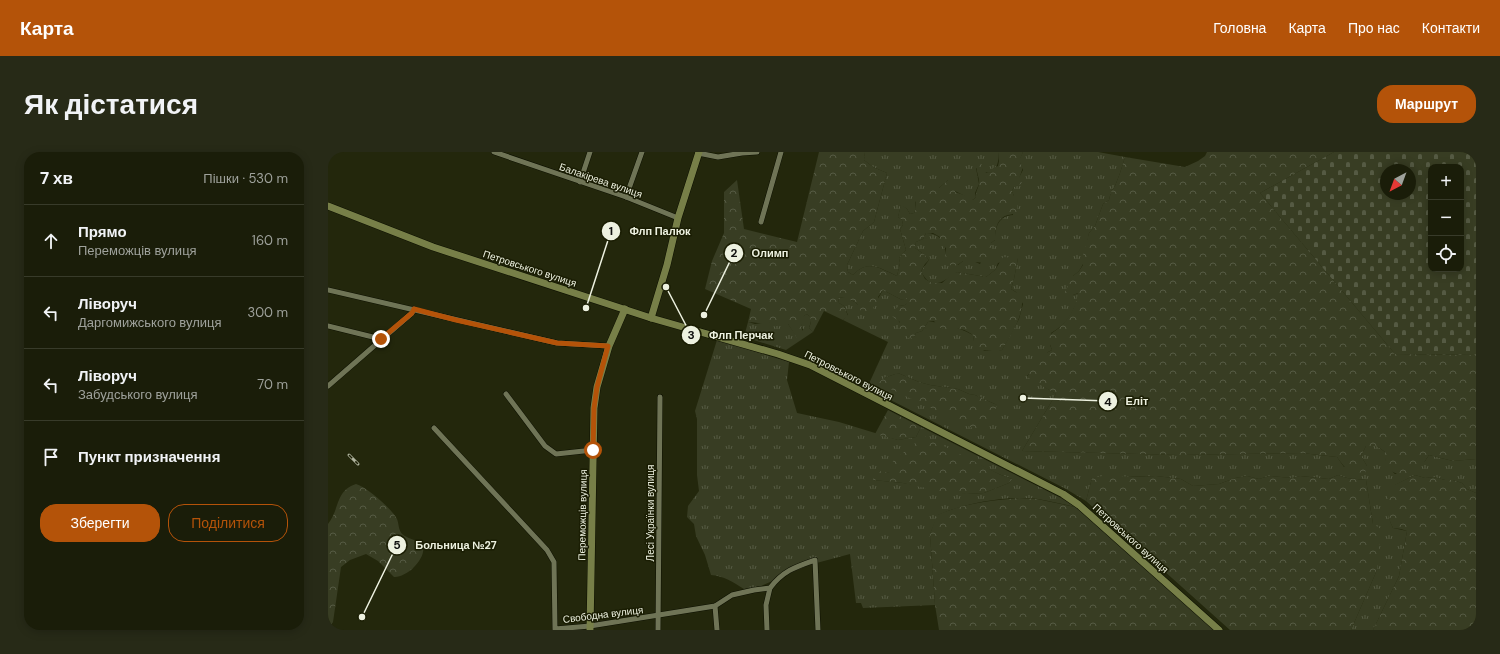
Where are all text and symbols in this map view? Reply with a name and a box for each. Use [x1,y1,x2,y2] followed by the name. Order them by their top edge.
[20,16,74,41] text: Карта
[1213,19,1266,37] text: Головна
[1288,19,1326,37] text: Карта
[1348,19,1400,37] text: Про нас
[1422,19,1480,37] text: Контакти
[1377,85,1476,123] button: Маршрут
[24,86,198,123] text: Як дістатися
[558,160,644,201] street label: Балакірева вулиця
[1380,164,1416,200] north arrow
[1428,164,1464,272] map controls
[1428,164,1464,200] button: +
[40,167,73,189] text: 7 хв
[203,170,288,187] text: Пішки · 530 m
[1428,200,1464,236] button: −
[601,219,698,242] callout: Флп Палюк
[78,222,127,242] text: Прямо
[609,223,613,239] text: 1
[629,224,691,238] text: Флп Палюк
[40,230,62,252] icon: ahead
[252,232,288,249] text: 160 m
[1428,236,1464,272] button: locate
[78,242,197,259] text: Переможців вулиця
[724,242,797,265] callout: Олимп
[731,245,738,261] text: 2
[752,246,788,260] text: Олимп
[481,247,578,290] street label: Петровського вулиця
[78,294,137,314] text: Ліворуч
[40,302,62,324] icon: left
[247,304,288,321] text: 300 m
[78,314,222,331] text: Даргомижського вулиця
[681,323,781,346] callout: Флп Перчак
[687,327,695,343] text: 3
[709,328,773,342] text: Флп Перчак
[372,330,390,348] route end
[802,347,895,403] street label: Петровського вулиця
[78,366,137,386] text: Ліворуч
[40,374,62,396] icon: left
[257,376,288,393] text: 70 m
[78,386,198,403] text: Забудського вулиця
[1098,390,1156,413] callout: Еліт
[1104,394,1112,410] text: 4
[1126,394,1149,408] text: Еліт
[584,441,602,459] route start
[40,446,62,468] icon: arrive
[78,447,220,467] text: Пункт призначення
[644,465,657,561] street label: Лесі Українки вулиця
[575,469,590,561] street label: Переможців вулиця
[1090,501,1171,576] street label: Петровського вулиця
[40,504,160,542] button: Зберегти
[168,504,288,542] button: Поділитися
[387,533,504,556] callout: Больница №27
[393,537,401,553] text: 5
[415,538,497,552] text: Больница №27
[562,603,644,626] street label: Свободна вулиця

